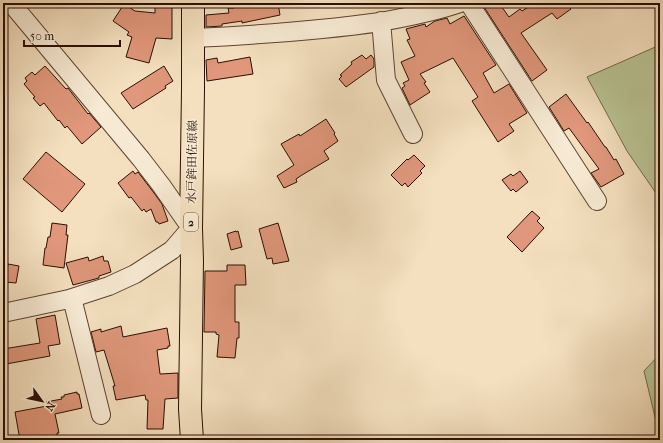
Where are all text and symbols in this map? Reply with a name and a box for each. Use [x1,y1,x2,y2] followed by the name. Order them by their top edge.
[24,22,120,48] scale bar
[30,29,54,43] text: 50 m
[184,120,200,204] street label: 水戸鉾田佐原線
[184,213,198,231] road number: 2
[22,381,62,421] north arrow
[42,399,58,414] text: N

